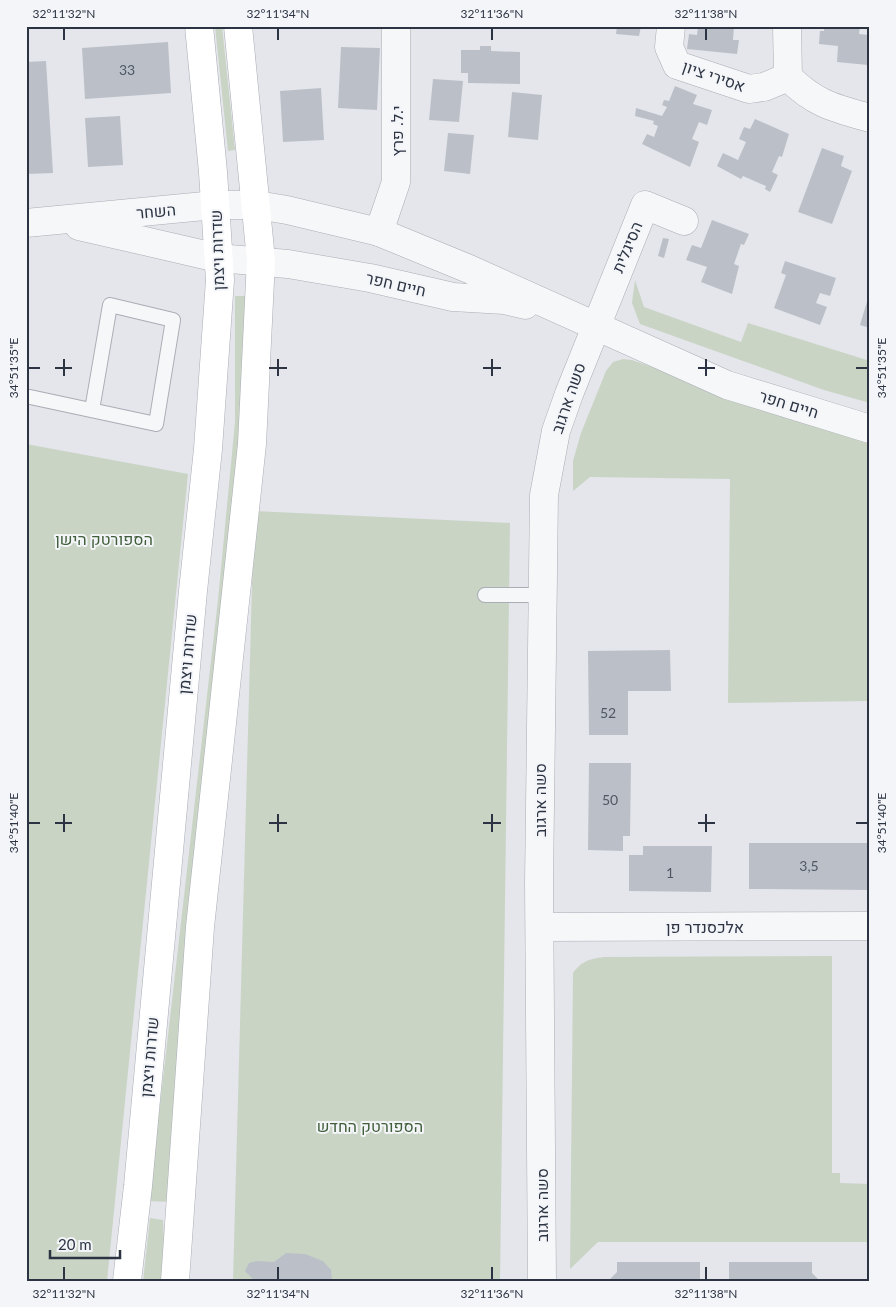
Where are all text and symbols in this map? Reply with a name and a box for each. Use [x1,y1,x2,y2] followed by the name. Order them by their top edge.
[33,6,95,21] text: 32°11'32"N
[247,6,309,21] text: 32°11'34"N
[461,6,523,21] text: 32°11'36"N
[675,6,737,21] text: 32°11'38"N
[680,56,748,95] street label: אסירי ציון
[119,61,135,78] house number: 33
[387,105,406,157] street label: י.ל. פרץ
[135,199,177,222] street label: השחר
[206,209,227,291] street label: שדרות ויצמן
[607,218,646,275] street label: הסיגלית
[364,267,428,300] street label: חיים חפר
[6,338,21,398] text: 34°51'35"E
[874,338,889,398] text: 34°51'35"E
[547,360,589,436] street label: סשה ארגוב
[757,385,821,422] street label: חיים חפר
[55,529,153,548] park label: הספורטק הישן
[174,613,199,695] street label: שדרות ויצמן
[600,704,616,721] house number: 52
[530,763,549,837] street label: סשה ארגוב
[602,791,618,808] house number: 50
[6,793,21,853] text: 34°51'40"E
[874,793,889,853] text: 34°51'40"E
[799,857,819,874] house number: 3,5
[666,864,674,881] house number: 1
[666,917,744,936] street label: אלכסנדר פן
[136,1016,161,1098] street label: שדרות ויצמן
[317,1116,423,1135] park label: הספורטק החדש
[532,1168,551,1242] street label: סשה ארגוב
[50,1227,120,1259] scale bar
[58,1235,92,1253] text: 20 m
[33,1286,95,1301] text: 32°11'32"N
[247,1286,309,1301] text: 32°11'34"N
[461,1286,523,1301] text: 32°11'36"N
[675,1286,737,1301] text: 32°11'38"N

